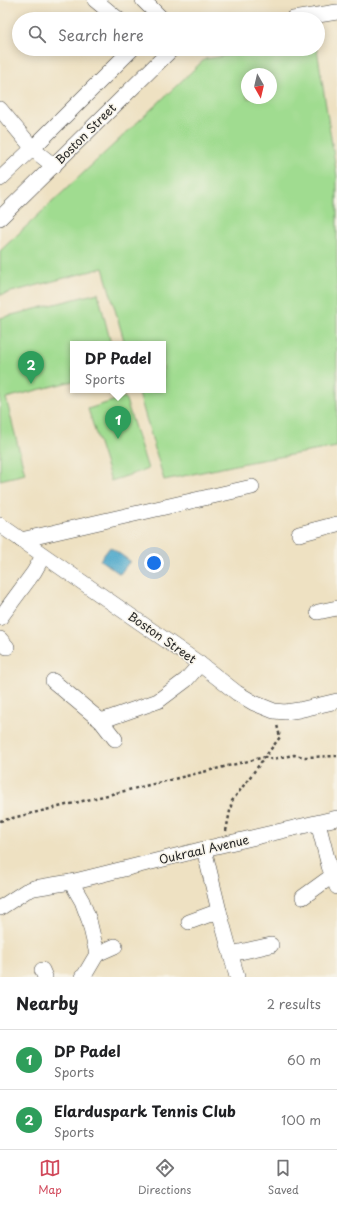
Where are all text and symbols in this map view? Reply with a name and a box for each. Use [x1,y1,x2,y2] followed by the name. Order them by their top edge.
[12,12,325,56] search box
[26,23,48,45] icon: search
[58,23,144,46] text: Search here
[241,68,277,104] north arrow
[51,99,120,168] street label: Boston Street
[70,341,166,393] popup
[85,346,151,369] text: DP Padel
[18,351,44,384] pin: 2
[85,369,125,388] text: Sports
[105,406,131,439] pin: 1
[144,553,164,573] your location
[125,607,200,667] street label: Boston Street
[157,830,251,868] street label: Oukraal Avenue
[16,990,78,1016] text: Nearby
[267,994,321,1013] text: 2 results
[54,1039,120,1062] text: DP Padel
[26,1050,32,1069] text: 1
[287,1050,321,1069] text: 60 m
[54,1062,94,1081] text: Sports
[54,1099,236,1122] text: Elarduspark Tennis Club
[24,1110,34,1129] text: 2
[281,1110,321,1129] text: 100 m
[54,1122,94,1141] text: Sports
[38,1157,62,1198] tab: Map
[138,1157,191,1198] tab: Directions
[268,1157,299,1198] tab: Saved

